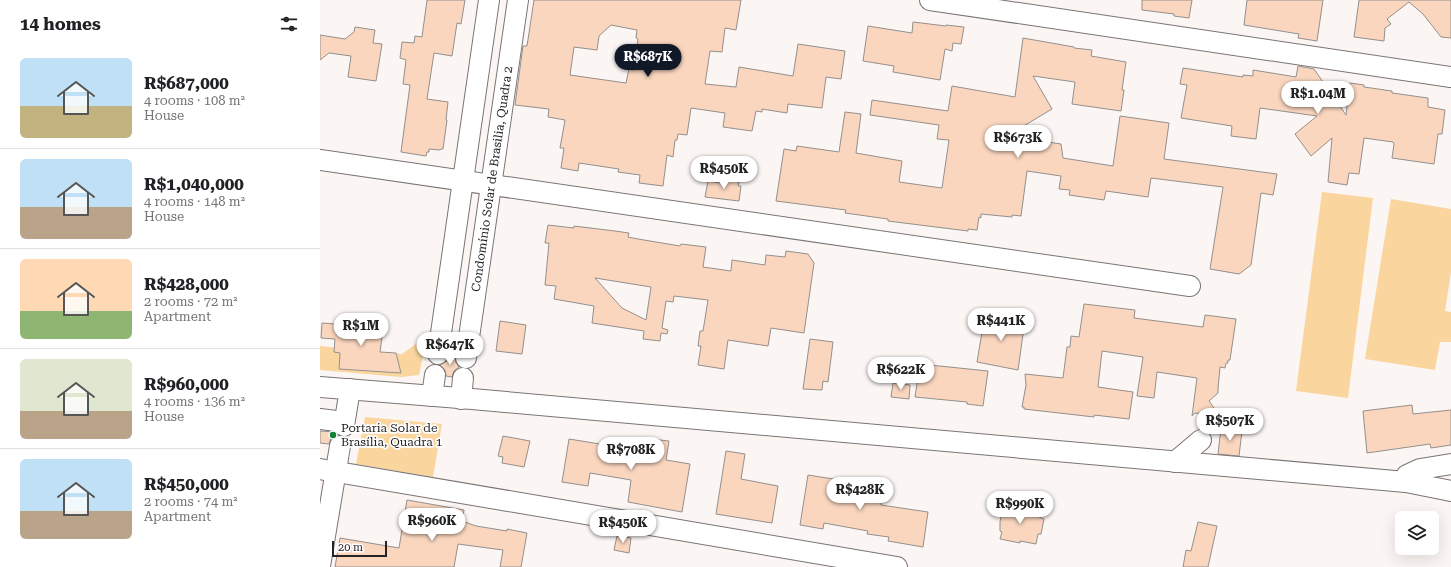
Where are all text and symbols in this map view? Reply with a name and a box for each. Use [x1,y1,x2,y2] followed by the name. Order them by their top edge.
[278,13,300,35] icon: filters
[20,14,101,34] text: 14 homes
[615,44,681,78] pin: R$687K
[624,49,673,64] text: R$687K
[469,65,515,293] street label: Condomínio Solar de Brasilia, Quadra 2
[144,73,229,93] text: R$687,000
[52,74,100,122] icon: home
[1281,81,1355,115] pin: R$1.04M
[1290,86,1346,101] text: R$1.04M
[144,93,245,108] text: 4 rooms · 108 m²
[144,108,184,123] text: House
[985,125,1051,159] pin: R$673K
[994,130,1043,145] text: R$673K
[691,156,757,190] pin: R$450K
[700,161,749,176] text: R$450K
[144,174,244,194] text: R$1,040,000
[52,175,100,223] icon: home
[144,194,245,209] text: 4 rooms · 148 m²
[144,209,184,224] text: House
[144,274,229,294] text: R$428,000
[52,275,100,323] icon: home
[144,294,238,309] text: 2 rooms · 72 m²
[968,308,1034,342] pin: R$441K
[144,309,211,324] text: Apartment
[337,313,385,347] pin: R$1M
[977,313,1026,328] text: R$441K
[343,318,379,333] text: R$1M
[417,332,483,366] pin: R$647K
[426,337,475,352] text: R$647K
[868,357,934,391] pin: R$622K
[877,362,926,377] text: R$622K
[144,374,229,394] text: R$960,000
[52,375,100,423] icon: home
[144,394,245,409] text: 4 rooms · 136 m²
[1197,408,1263,442] pin: R$507K
[144,409,184,424] text: House
[1206,413,1255,428] text: R$507K
[341,421,443,449] place label: Portaria Solar de Brasília, Quadra 1
[328,430,338,440] marker: Portaria Solar de Brasília, Quadra 1
[598,437,664,471] pin: R$708K
[607,442,656,457] text: R$708K
[144,474,229,494] text: R$450,000
[52,475,100,523] icon: home
[827,477,893,511] pin: R$428K
[836,482,885,497] text: R$428K
[987,491,1053,525] pin: R$990K
[144,494,238,509] text: 2 rooms · 74 m²
[996,496,1045,511] text: R$990K
[399,508,465,542] pin: R$960K
[144,509,211,524] text: Apartment
[590,510,656,544] pin: R$450K
[1395,511,1439,555] map controls
[1395,511,1439,555] button: layers
[408,513,457,528] text: R$960K
[599,515,648,530] text: R$450K
[332,539,387,558] scale bar
[338,541,363,554] text: 20 m

